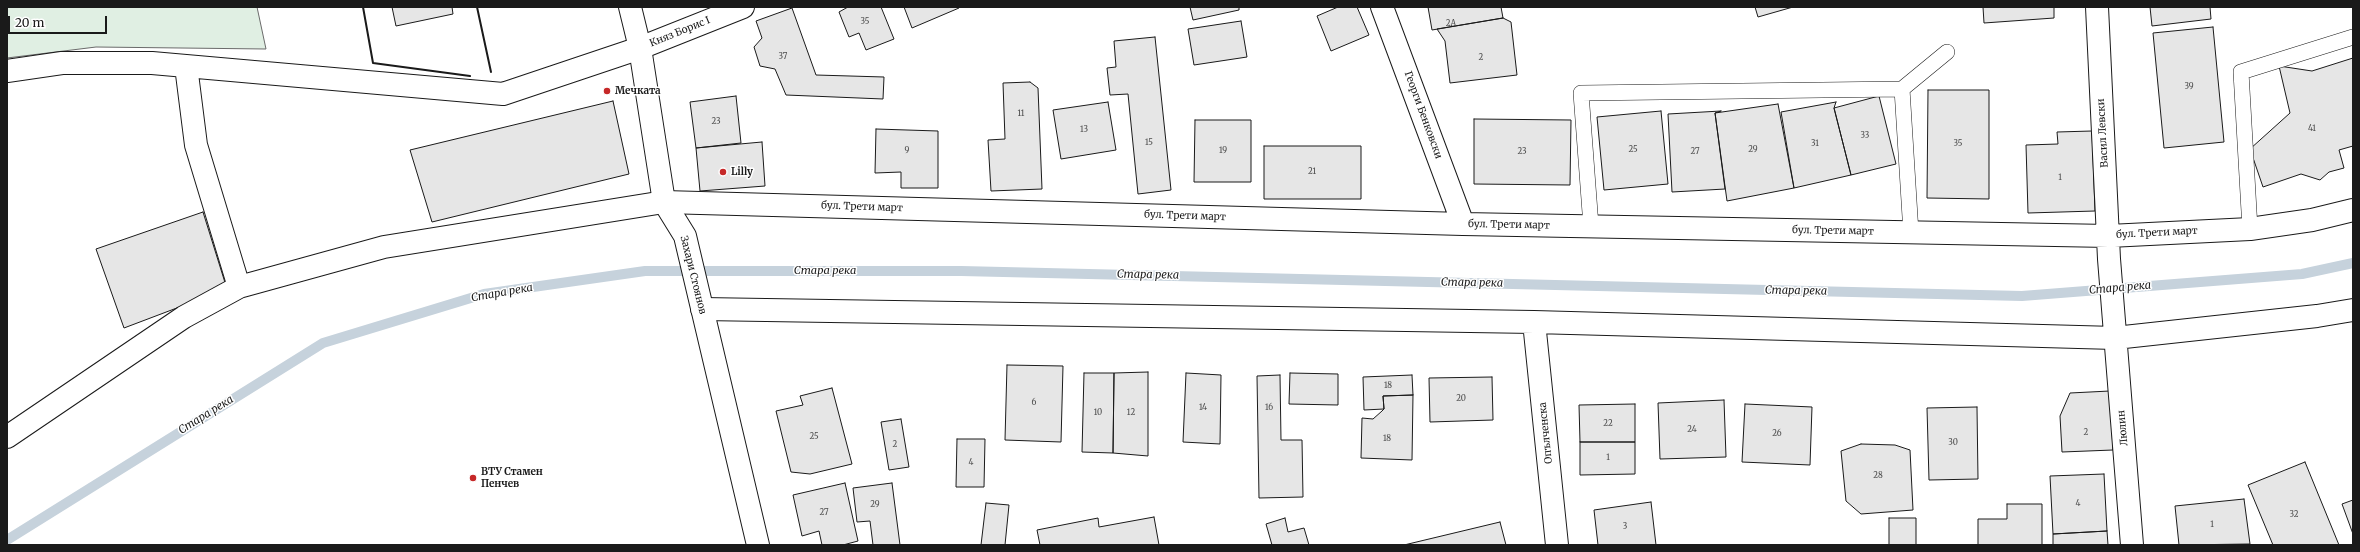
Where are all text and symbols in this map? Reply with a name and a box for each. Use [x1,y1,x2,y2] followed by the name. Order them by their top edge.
[10,8,109,34] scale bar
[648,14,712,50] street label: Княз Борис I
[15,15,44,30] text: 20 m
[861,17,869,27] house number: 35
[1446,19,1456,29] house number: 2А
[779,52,787,62] house number: 37
[1479,53,1483,63] house number: 2
[1402,69,1444,161] street label: Георги Бенковски
[2184,82,2194,92] house number: 39
[615,85,661,97] place label: Мечката
[602,86,612,96] marker: Мечката
[2095,98,2111,168] street label: Васил Левски
[1018,109,1024,119] house number: 11
[711,117,721,127] house number: 23
[2308,124,2316,134] house number: 41
[1080,125,1088,135] house number: 13
[1861,131,1869,141] house number: 33
[1145,138,1153,148] house number: 15
[1811,139,1819,149] house number: 31
[1954,139,1962,149] house number: 35
[1628,145,1638,155] house number: 25
[1748,145,1758,155] house number: 29
[905,146,909,156] house number: 9
[1219,146,1227,156] house number: 19
[1517,147,1527,157] house number: 23
[1690,147,1700,157] house number: 27
[731,166,753,178] place label: Lilly
[718,167,728,177] marker: Lilly
[1308,167,1316,177] house number: 21
[2058,173,2062,183] house number: 1
[821,200,903,214] street label: бул. Трети март
[1144,209,1226,223] street label: бул. Трети март
[1468,218,1550,232] street label: бул. Трети март
[1792,224,1874,238] street label: бул. Трети март
[2116,225,2198,241] street label: бул. Трети март
[677,235,709,315] street label: Захари Стоянов
[794,264,856,278] water label: Стара река
[1117,268,1179,282] water label: Стара река
[1441,276,1503,290] water label: Стара река
[2088,279,2152,297] water label: Стара река
[470,281,534,305] water label: Стара река
[1765,284,1827,298] water label: Стара река
[1384,381,1392,391] house number: 18
[176,393,236,437] water label: Стара река
[1456,394,1466,404] house number: 20
[1032,398,1036,408] house number: 6
[1537,402,1555,464] street label: Опълченска
[1199,403,1207,413] house number: 14
[1265,403,1273,413] house number: 16
[1094,408,1102,418] house number: 10
[1127,408,1135,418] house number: 12
[2115,410,2131,446] street label: Люлин
[1603,419,1613,429] house number: 22
[1687,425,1697,435] house number: 24
[2084,428,2088,438] house number: 2
[1772,429,1782,439] house number: 26
[809,432,819,442] house number: 25
[1383,434,1391,444] house number: 18
[1948,438,1958,448] house number: 30
[893,440,897,450] house number: 2
[1606,453,1610,463] house number: 1
[969,458,973,468] house number: 4
[481,466,543,490] place label: ВТУ Стамен Пенчев
[1873,471,1883,481] house number: 28
[468,473,478,483] marker: ВТУ Стамен Пенчев
[2076,499,2080,509] house number: 4
[870,500,880,510] house number: 29
[819,508,829,518] house number: 27
[2289,510,2299,520] house number: 32
[2210,520,2214,530] house number: 1
[1623,522,1627,532] house number: 3

